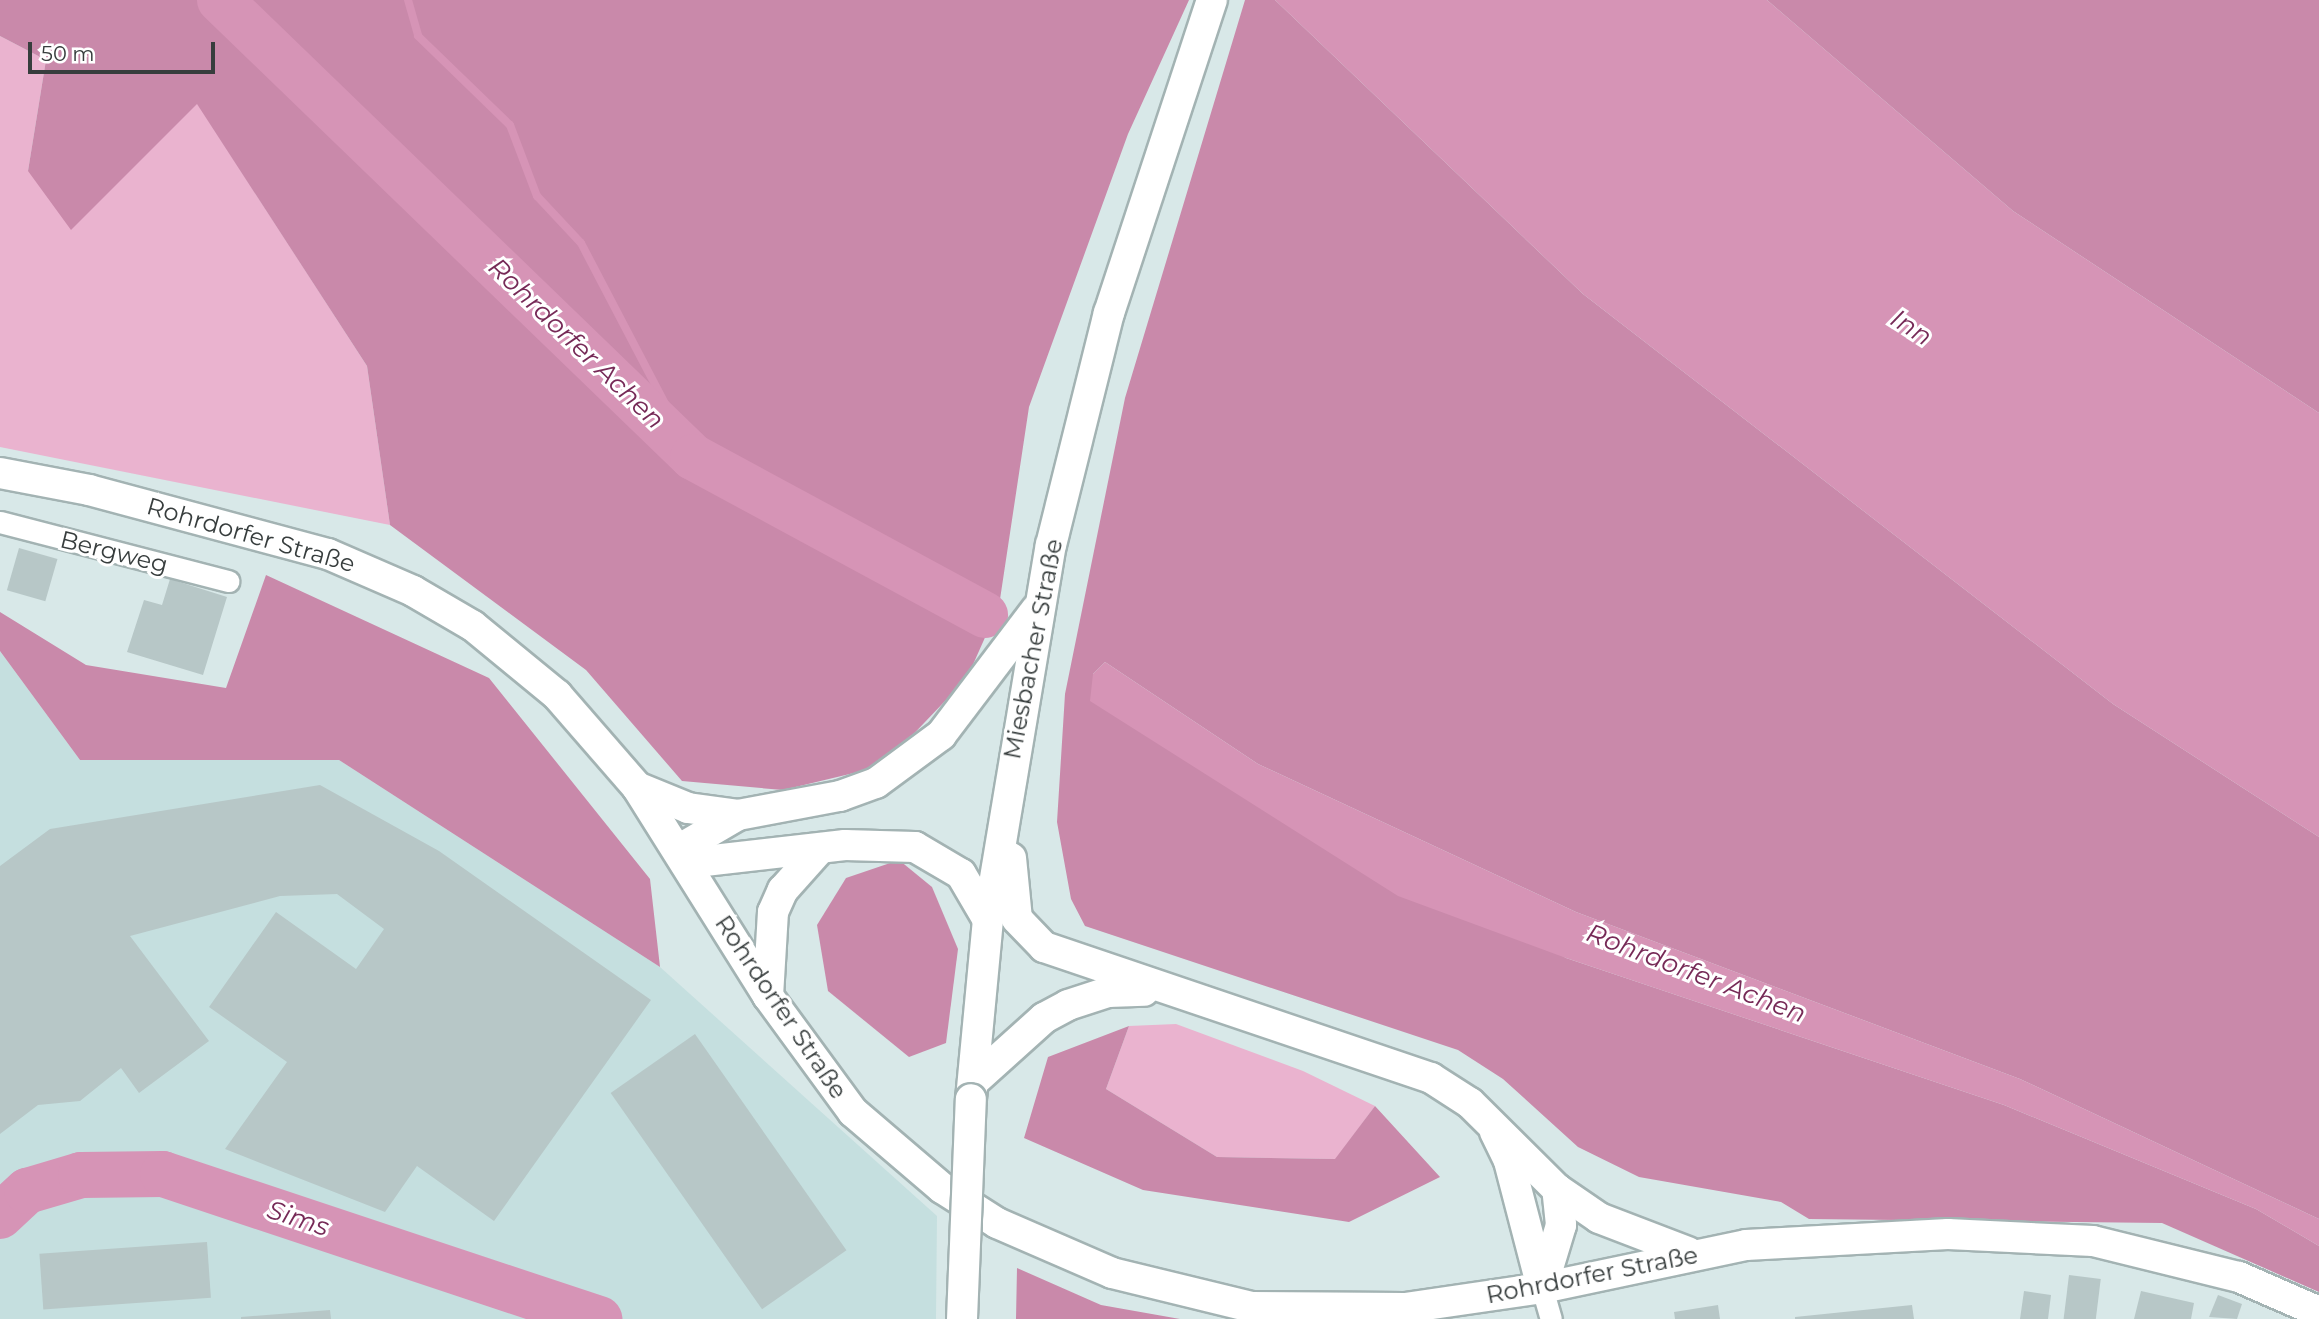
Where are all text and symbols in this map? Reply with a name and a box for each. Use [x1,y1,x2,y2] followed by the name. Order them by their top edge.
[32,28,219,72] scale bar
[41,41,95,66] text: 50 m
[482,252,670,436] water label: Rohrdorfer Achen
[1884,303,1938,353] water label: Inn
[144,492,358,578] street label: Rohrdorfer Straße
[57,525,171,579] street label: Bergweg
[998,536,1068,762] street label: Miesbacher Straße
[709,910,853,1104] street label: Rohrdorfer Straße
[1582,918,1810,1030] water label: Rohrdorfer Achen
[263,1194,333,1244] water label: Sims
[1484,1240,1700,1310] street label: Rohrdorfer Straße

